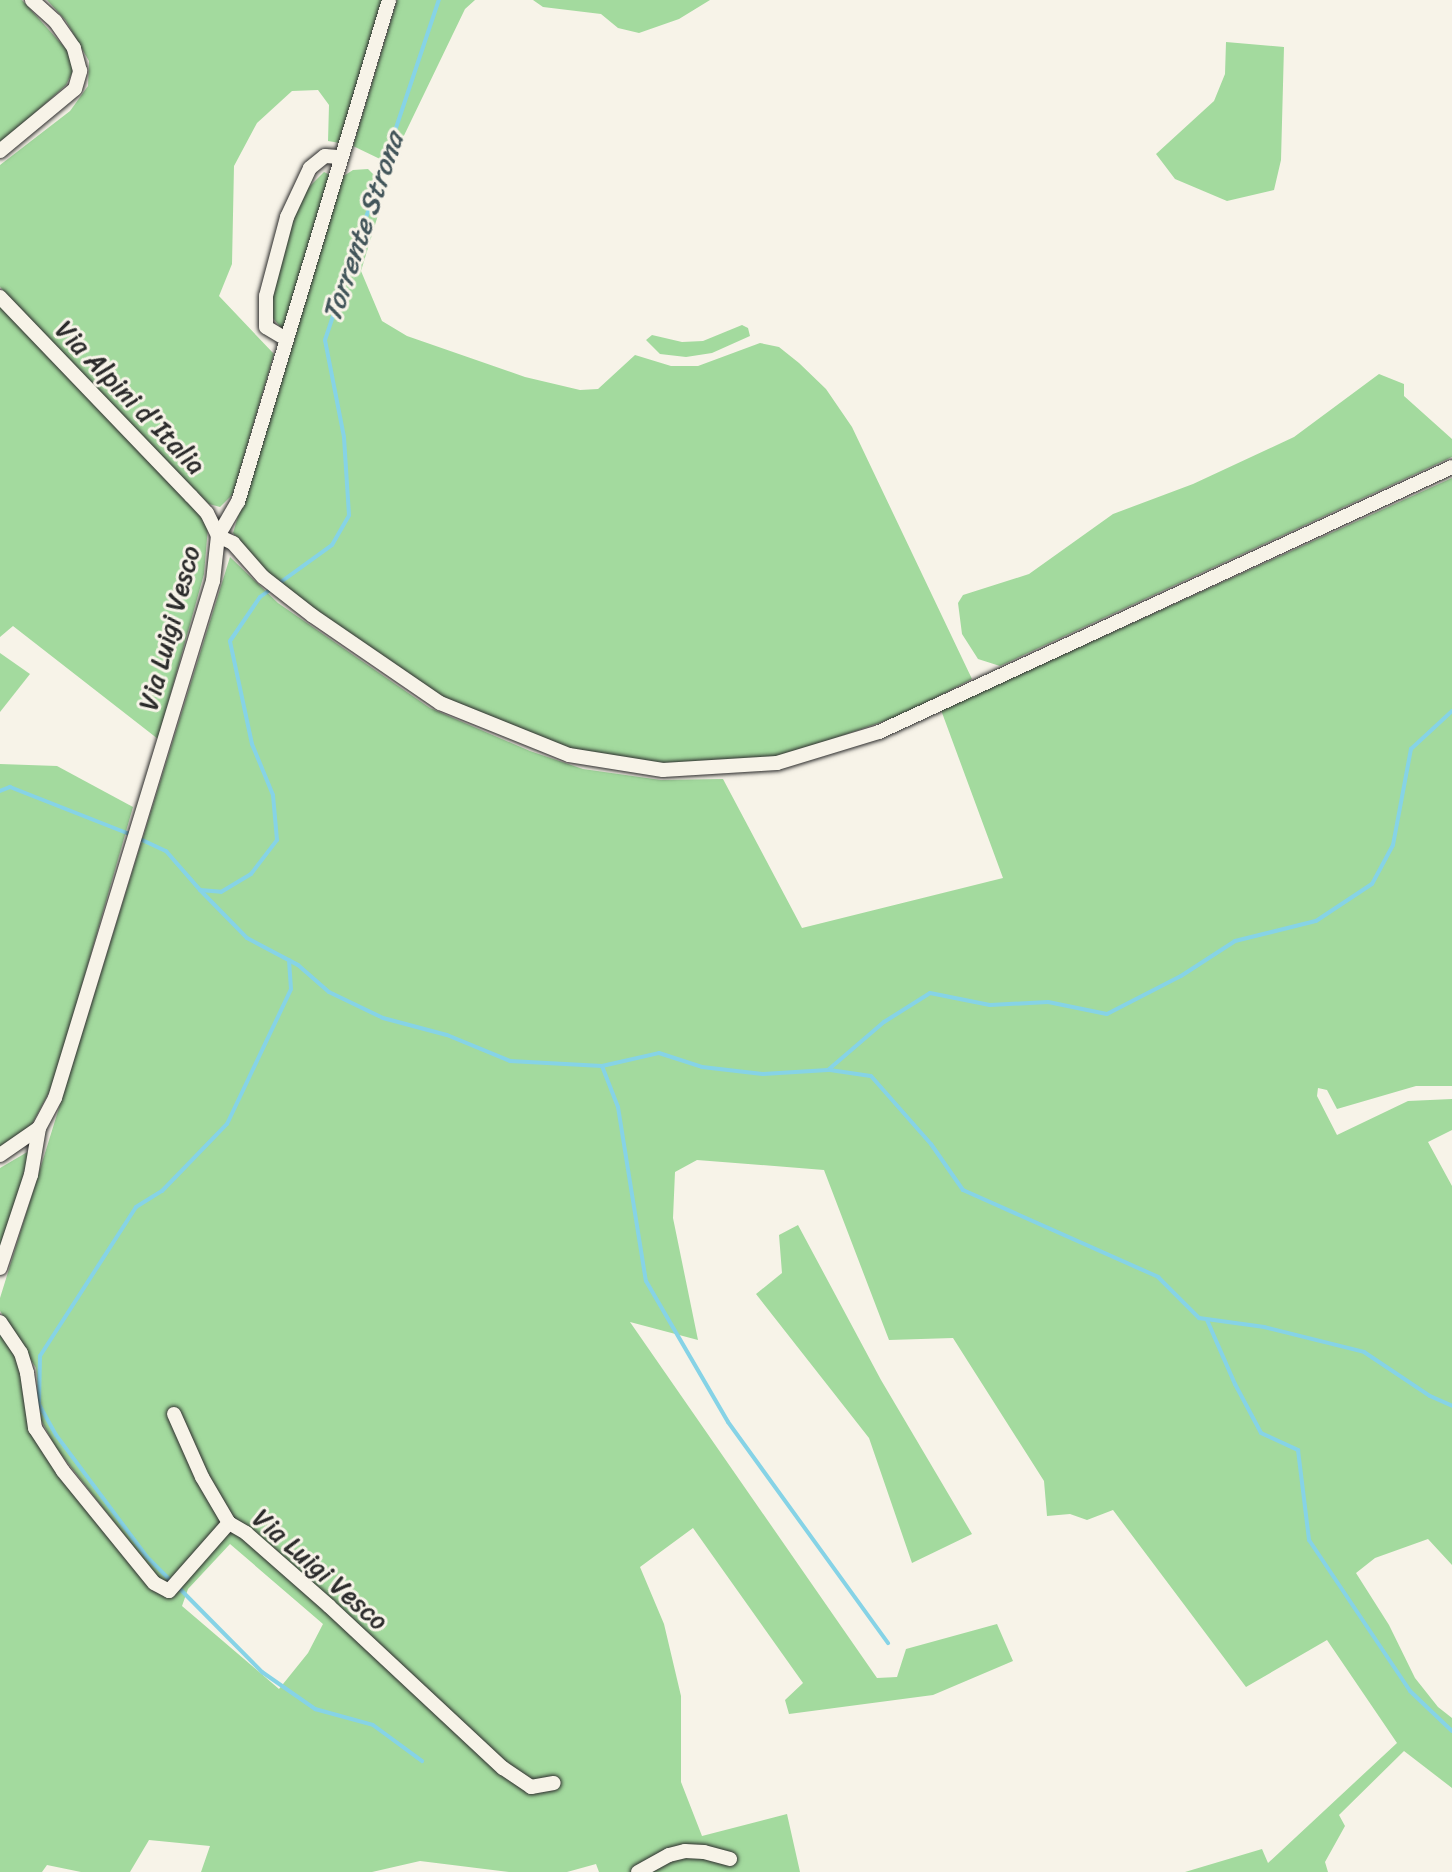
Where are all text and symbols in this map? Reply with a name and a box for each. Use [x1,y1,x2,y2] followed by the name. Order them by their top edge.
[315,128,411,326] water label: Torrente Strona
[49,315,211,481] street label: Via Alpini d'Italia
[133,543,207,713] street label: Via Luigi Vesco
[247,1503,393,1637] street label: Via Luigi Vesco

